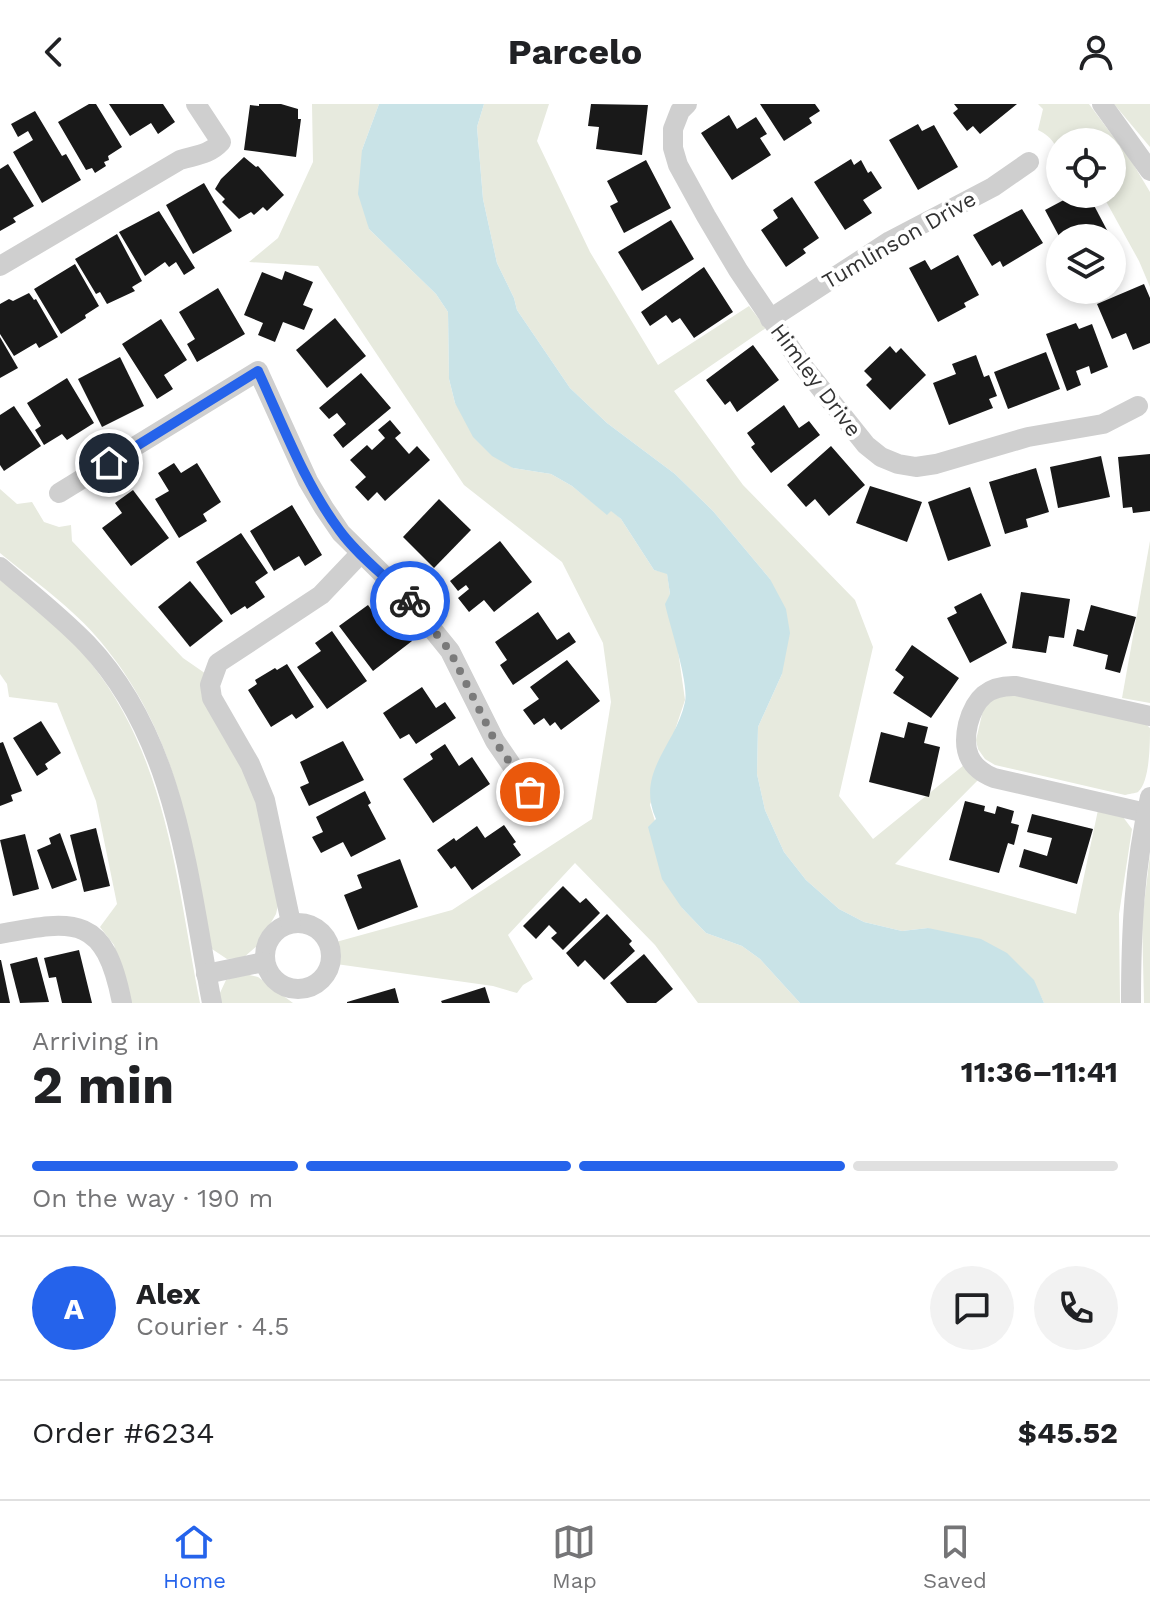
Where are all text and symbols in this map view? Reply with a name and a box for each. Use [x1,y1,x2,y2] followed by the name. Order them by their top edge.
[32,30,76,74] icon: back
[1074,30,1118,74] icon: person
[508,31,642,73] text: Parcelo
[1046,128,1126,304] map controls
[1046,128,1126,208] button: locate
[818,186,980,294] street label: Tumlinson Drive
[1046,224,1126,304] button: layers
[765,319,867,441] street label: Himley Drive
[75,429,143,497] pin
[87,441,131,485] icon: home
[370,561,450,641] courier
[388,579,432,623] icon: bike
[496,758,564,826] pin
[508,770,552,814] icon: bag
[32,1026,160,1056] text: Arriving in
[961,1054,1118,1089] text: 11:36–11:41
[32,1055,174,1116] text: 2 min
[32,1183,273,1213] text: On the way · 190 m
[930,1266,1014,1350] button: chat
[1034,1266,1118,1350] button: phone
[136,1276,200,1311] text: Alex
[64,1291,84,1326] text: A
[136,1311,289,1341] text: Courier · 4.5
[32,1415,215,1450] text: Order #6234
[1018,1415,1118,1450] text: $45.52
[163,1520,226,1593] tab: Home
[552,1520,597,1593] tab: Map
[923,1520,987,1593] tab: Saved

